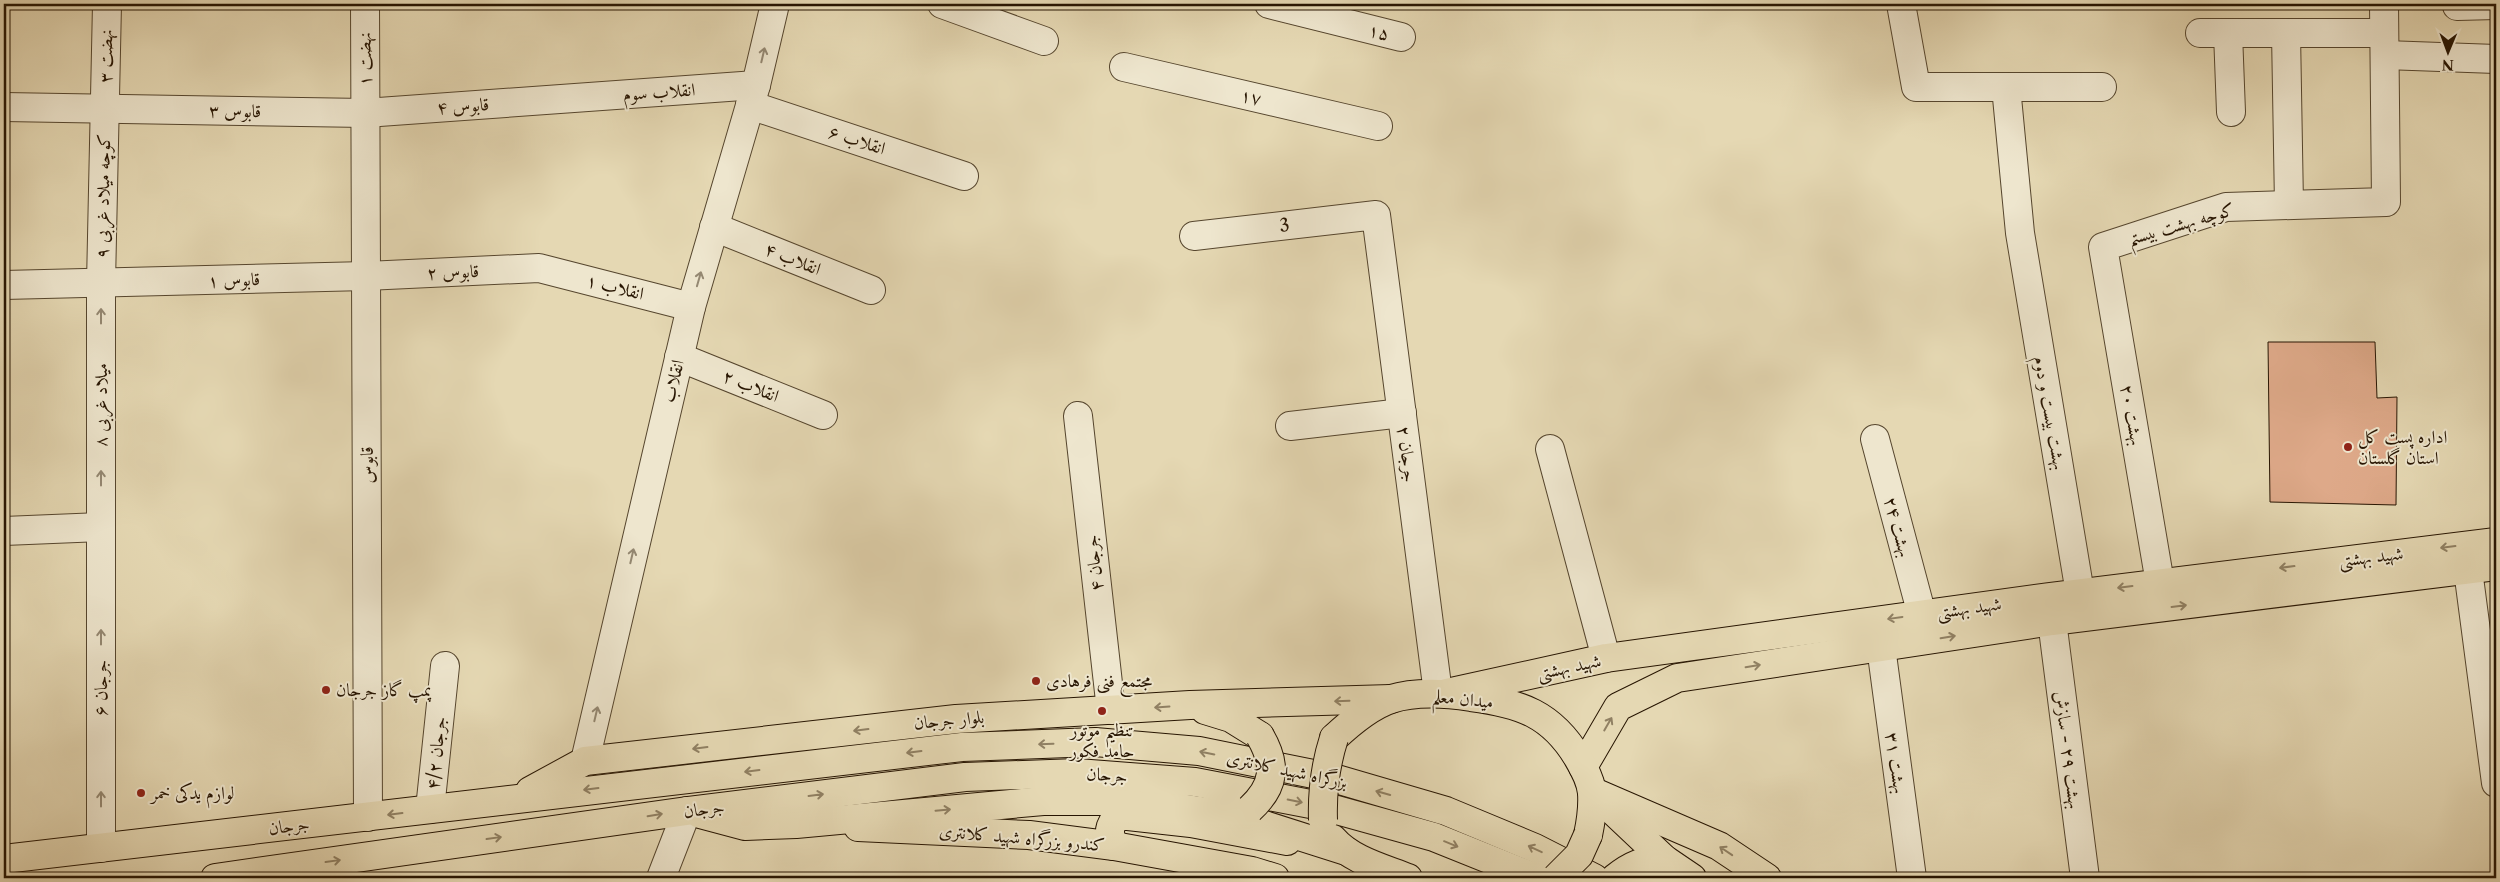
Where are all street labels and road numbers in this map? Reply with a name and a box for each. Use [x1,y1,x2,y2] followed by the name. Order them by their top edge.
[1366,19,1392,45] street label: ۱۵
[95,29,118,83] street label: ۳ نهضت
[354,32,377,86] street label: ۱ نهضت
[622,78,696,110] street label: انقلاب سوم
[1238,84,1264,110] street label: ۱۷
[436,93,490,119] street label: ۴ قابوس
[209,100,261,122] street label: ۳ قابوس
[826,120,888,160] street label: ۶ انقلاب
[91,134,117,258] street label: کوچه میلاد غربی ۹
[2125,198,2239,256] street label: کوچه بهشت بیستم
[1278,214,1291,237] street label: 3
[762,238,824,280] street label: ۴ انقلاب
[427,260,479,284] street label: ۲ قابوس
[208,268,260,292] street label: ۱ قابوس
[584,269,646,305] street label: انقلاب ۱
[2024,354,2071,473] street label: بهشت بیست و دوم
[657,357,689,405] street label: انقلاب
[90,363,114,447] street label: ۸ میلاد غربی
[720,365,782,407] street label: ۲ انقلاب
[2115,383,2148,447] street label: بهشت ۲۰
[1393,425,1421,483] street label: جرجان ۲
[356,447,378,483] street label: قابوس
[1878,494,1917,560] street label: بهشت ۲۴
[1080,534,1108,592] street label: ۴ جرجان
[2337,542,2405,574] street label: شهید بهشتی
[1935,593,2003,625] street label: شهید بهشتی
[1535,649,1604,686] street label: شهید بهشتی
[90,660,112,716] street label: جرجان ۶
[1431,685,1495,720] street label: میدان معلم
[2049,690,2086,810] street label: بهشت ۲۹ - سازش
[913,706,985,734] street label: بلوار جرجان
[421,715,451,791] street label: ۴/۲ جرجان
[1880,731,1911,795] street label: بهشت ۳۱
[1225,746,1349,794] street label: بزرگراه شهید کلانتری
[1086,763,1128,787] street label: جرجان
[682,796,726,822] street label: جرجان
[267,813,311,839] street label: جرجان
[938,819,1106,857] street label: کندرو بزرگراه شهید کلانتری

